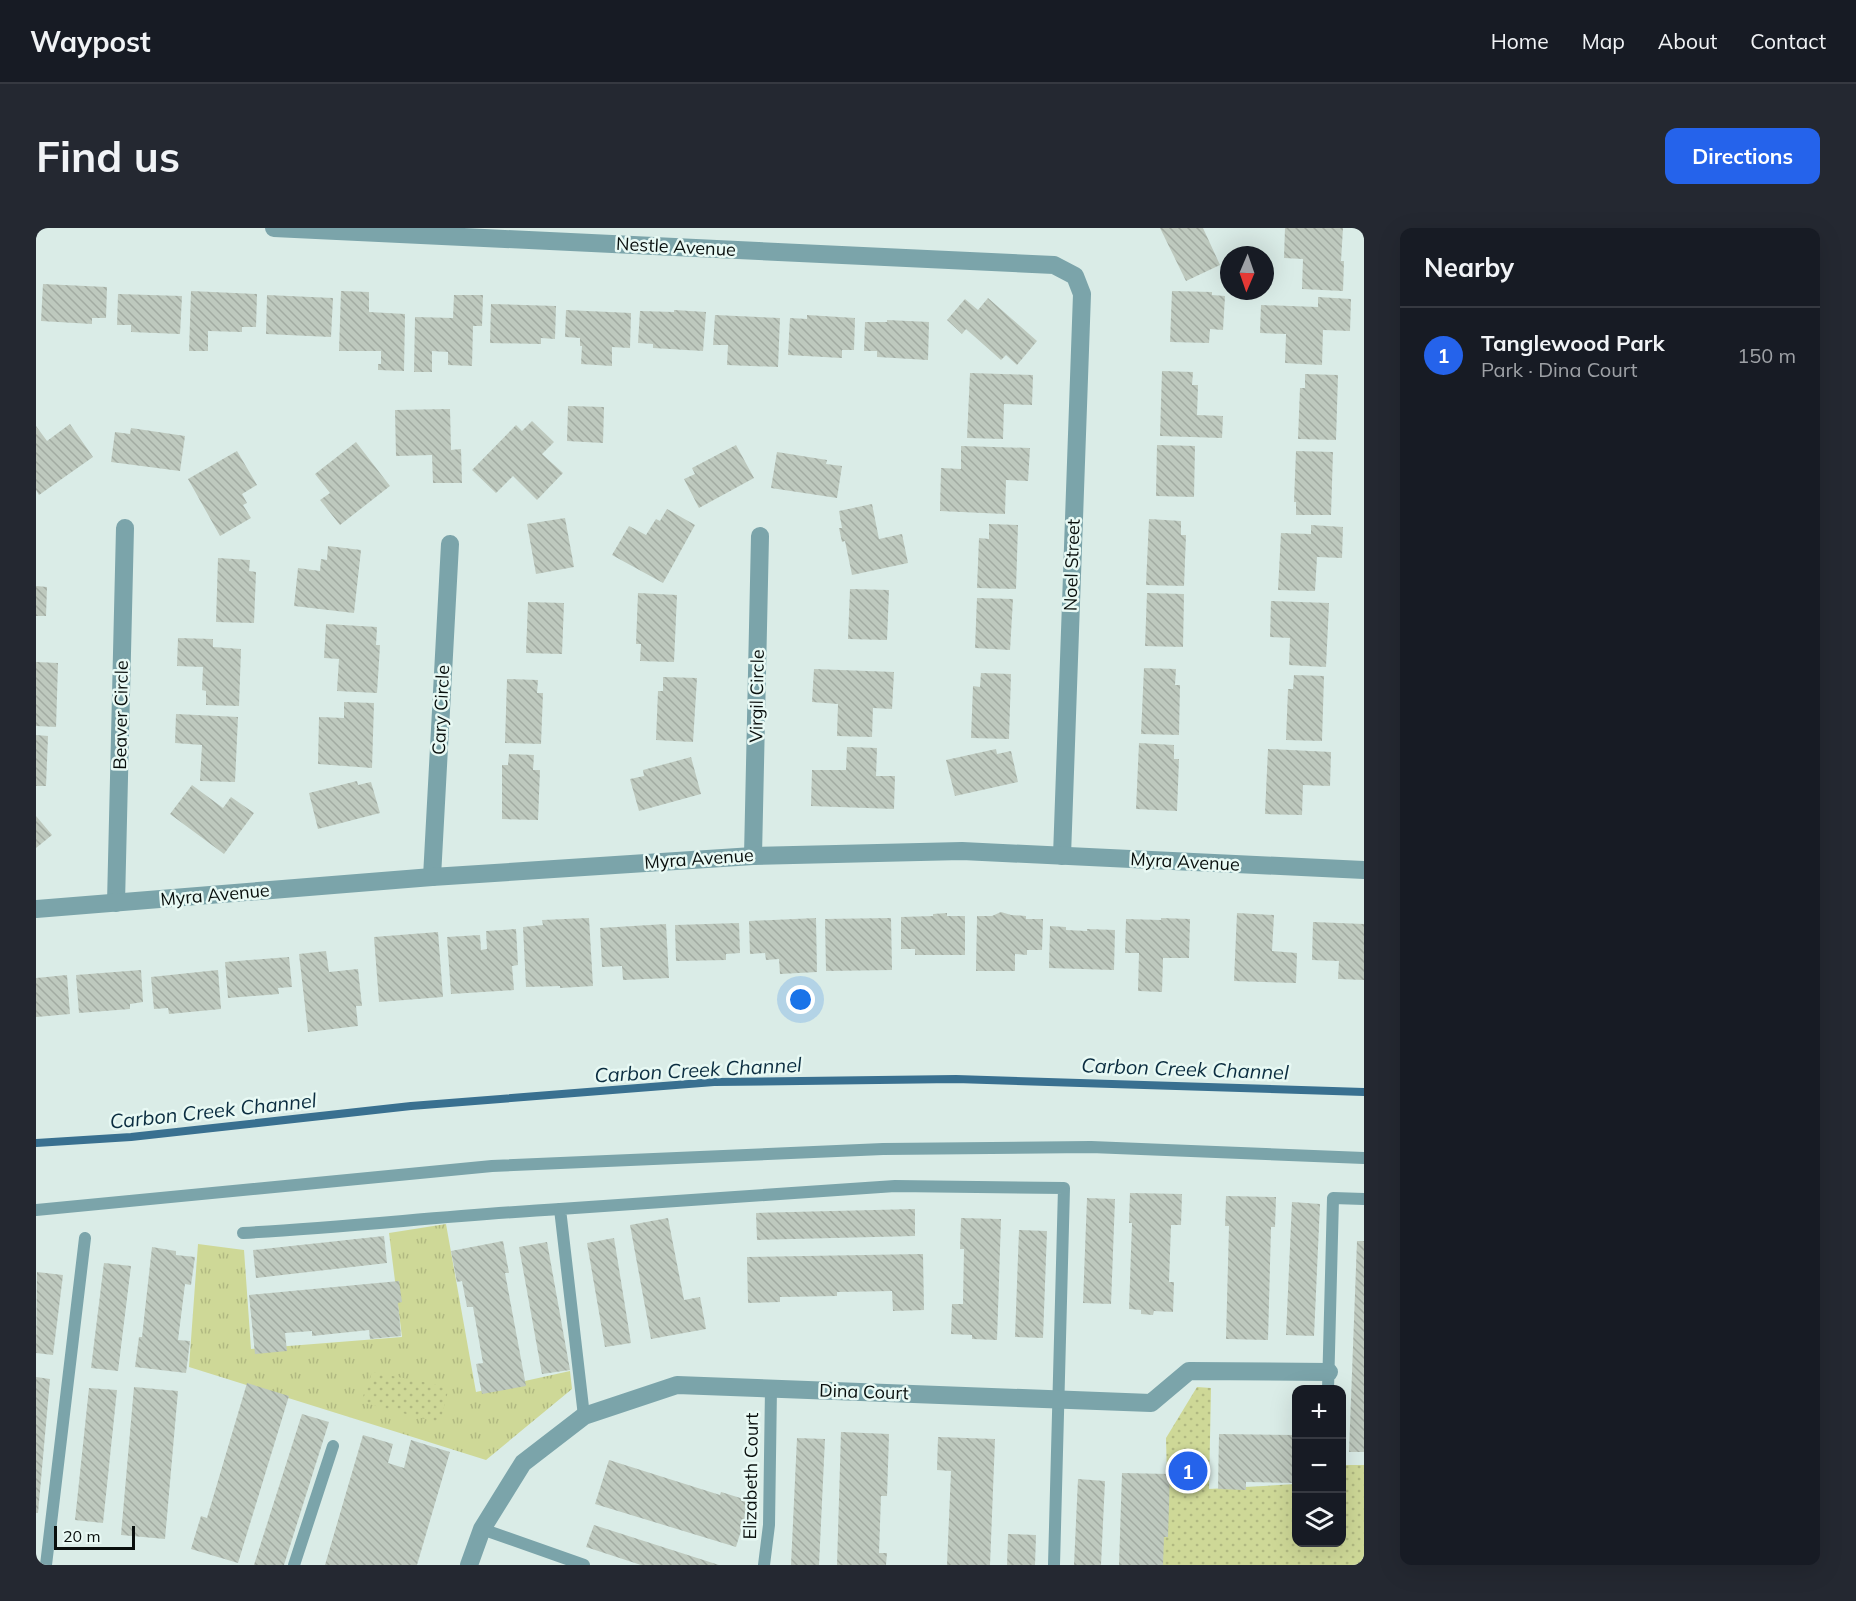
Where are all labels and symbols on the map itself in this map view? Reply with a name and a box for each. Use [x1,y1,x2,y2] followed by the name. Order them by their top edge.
[616,232,736,261] street label: Nestle Avenue
[1220,246,1274,300] north arrow
[1058,518,1085,611] street label: Noel Street
[744,649,769,743] street label: Virgil Circle
[108,660,133,770] street label: Beaver Circle
[427,664,454,756] street label: Cary Circle
[643,843,754,874] street label: Myra Avenue
[1130,847,1240,876] street label: Myra Avenue
[159,878,271,911] street label: Myra Avenue
[786,985,815,1014] your location
[594,1052,802,1087] water label: Carbon Creek Channel
[1081,1052,1289,1085] water label: Carbon Creek Channel
[108,1087,318,1134] water label: Carbon Creek Channel
[819,1378,909,1405] street label: Dina Court
[738,1412,763,1540] street label: Elizabeth Court
[1168,1448,1208,1494] pin: 1
[54,1523,135,1550] scale bar

